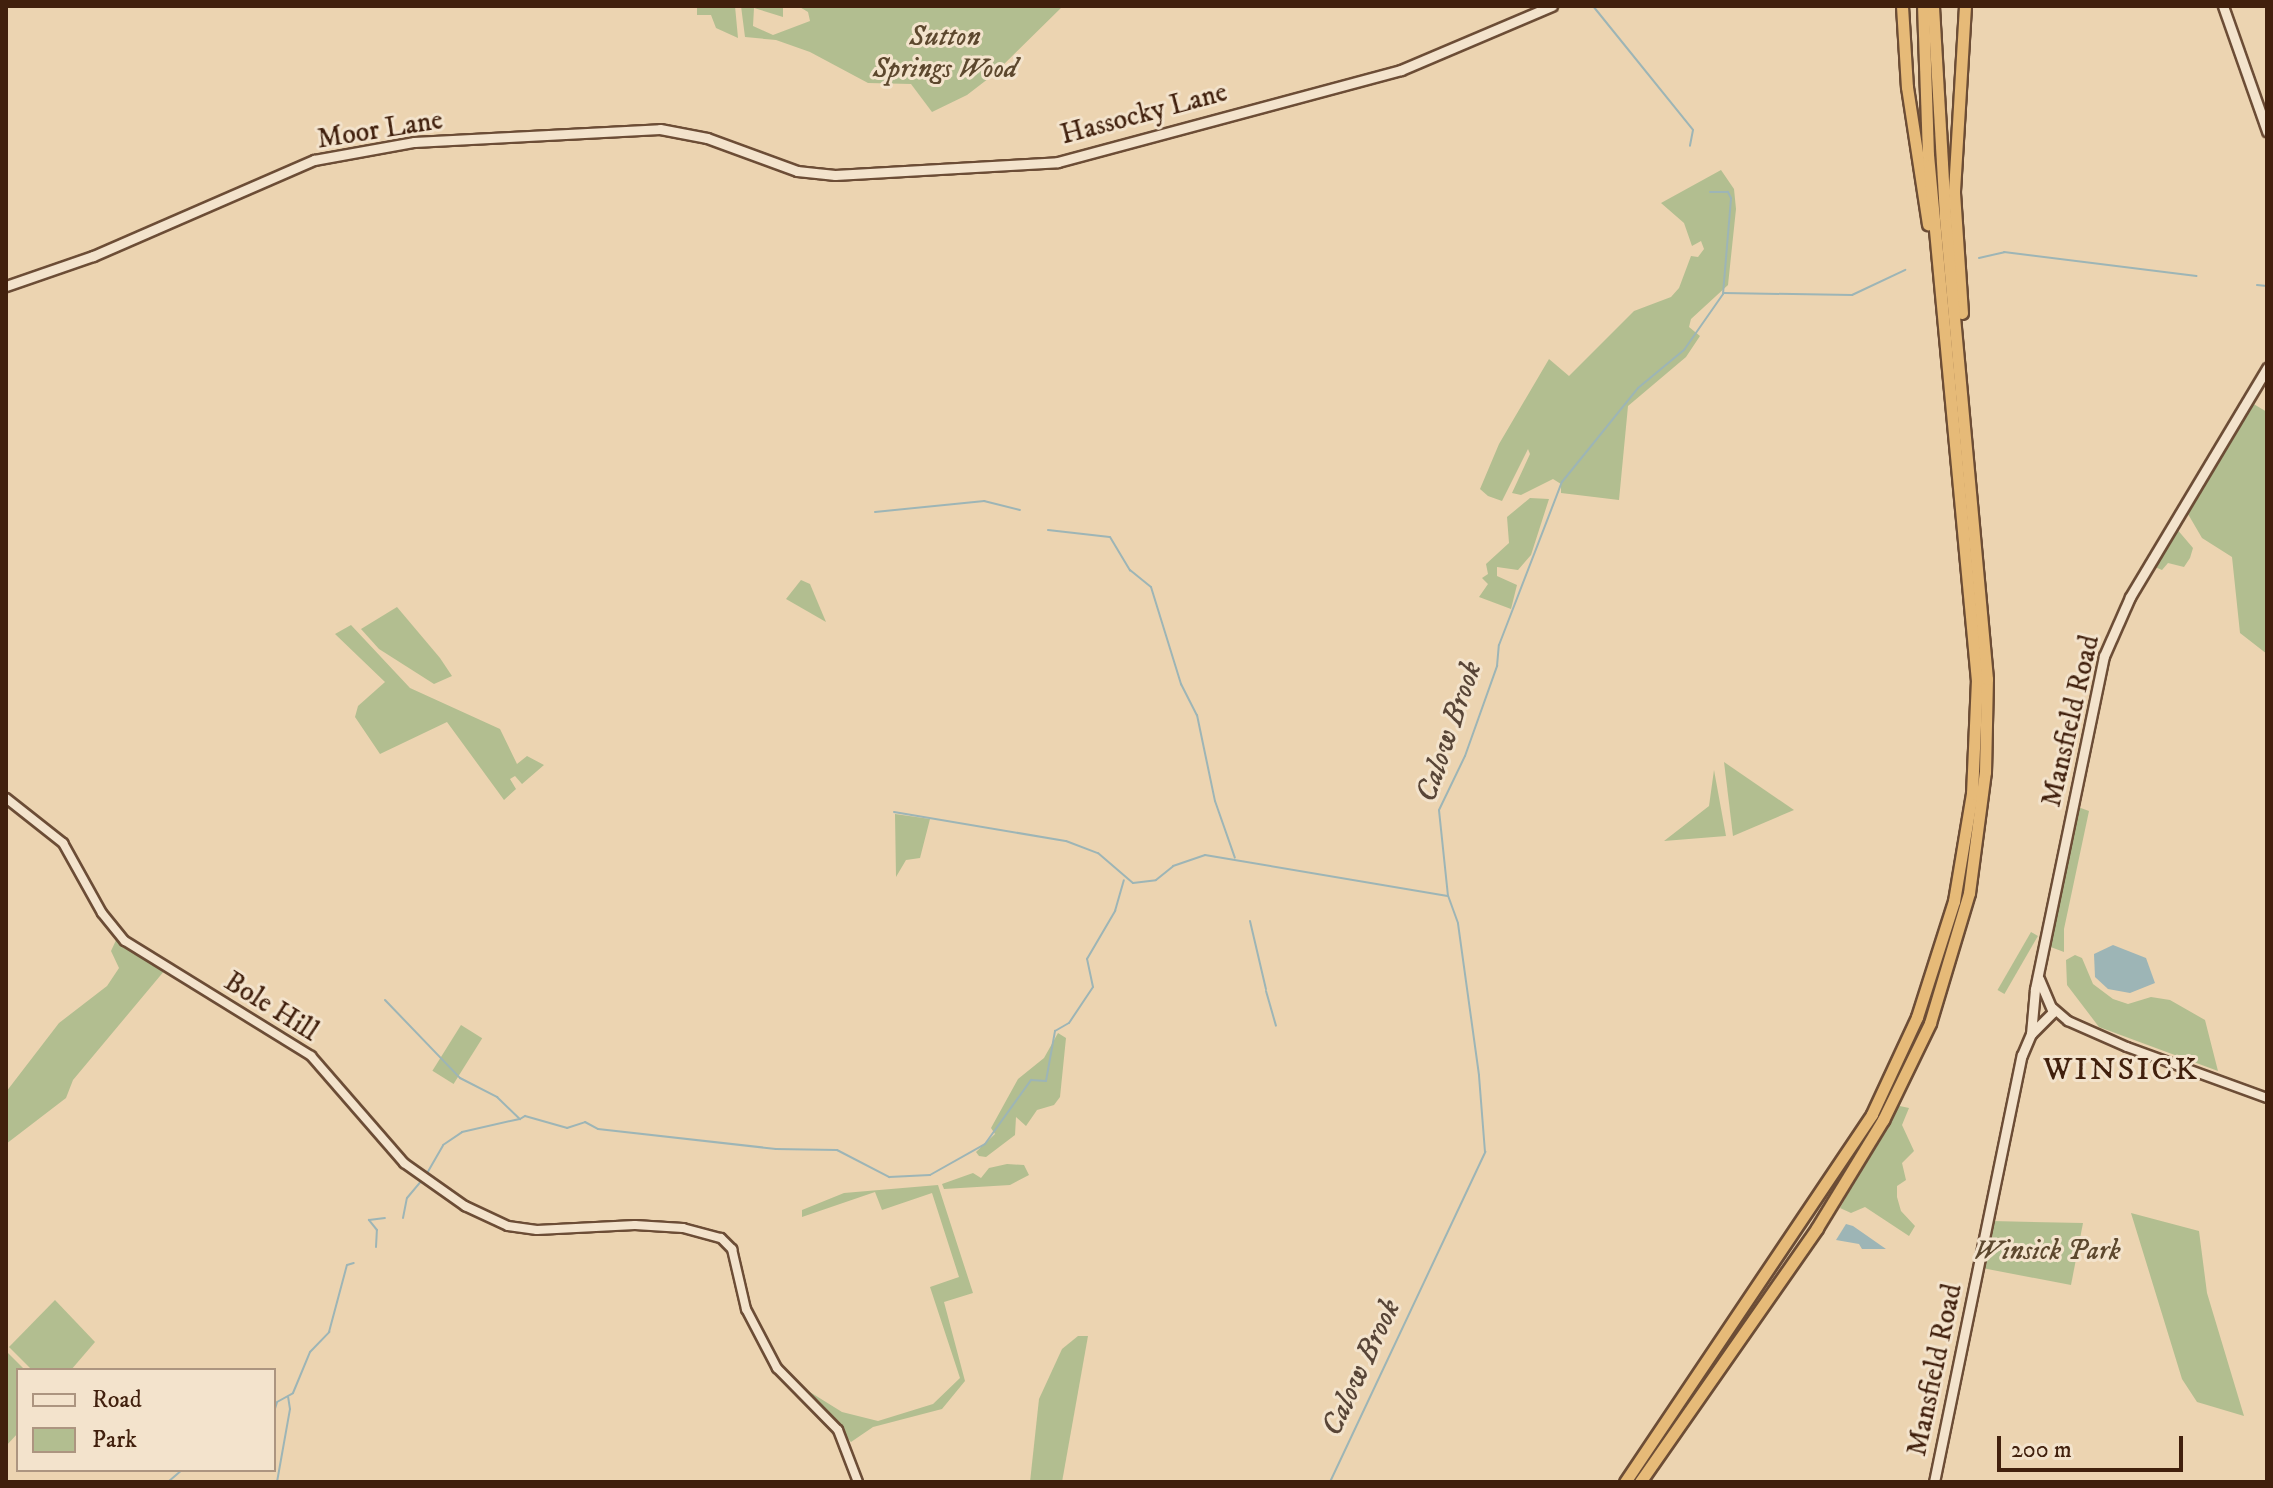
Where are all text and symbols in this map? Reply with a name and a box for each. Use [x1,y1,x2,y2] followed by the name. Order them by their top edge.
[873,20,1017,86] park label: Sutton Springs Wood
[1057,76,1231,152] street label: Hassocky Lane
[315,103,445,157] street label: Moor Lane
[2035,632,2107,810] street label: Mansfield Road
[1409,657,1491,807] water label: Calow Brook
[218,965,324,1049] street label: Bole Hill
[2043,1051,2199,1089] district label: WINSICK
[1973,1234,2121,1268] park label: Winsick Park
[1900,1281,1970,1459] street label: Mansfield Road
[1315,1294,1409,1442] water label: Calow Brook
[16,1368,276,1472] legend
[92,1385,142,1415] text: Road
[2001,1420,2187,1470] scale bar
[92,1425,137,1455] text: Park
[2011,1435,2072,1465] text: 200 m

